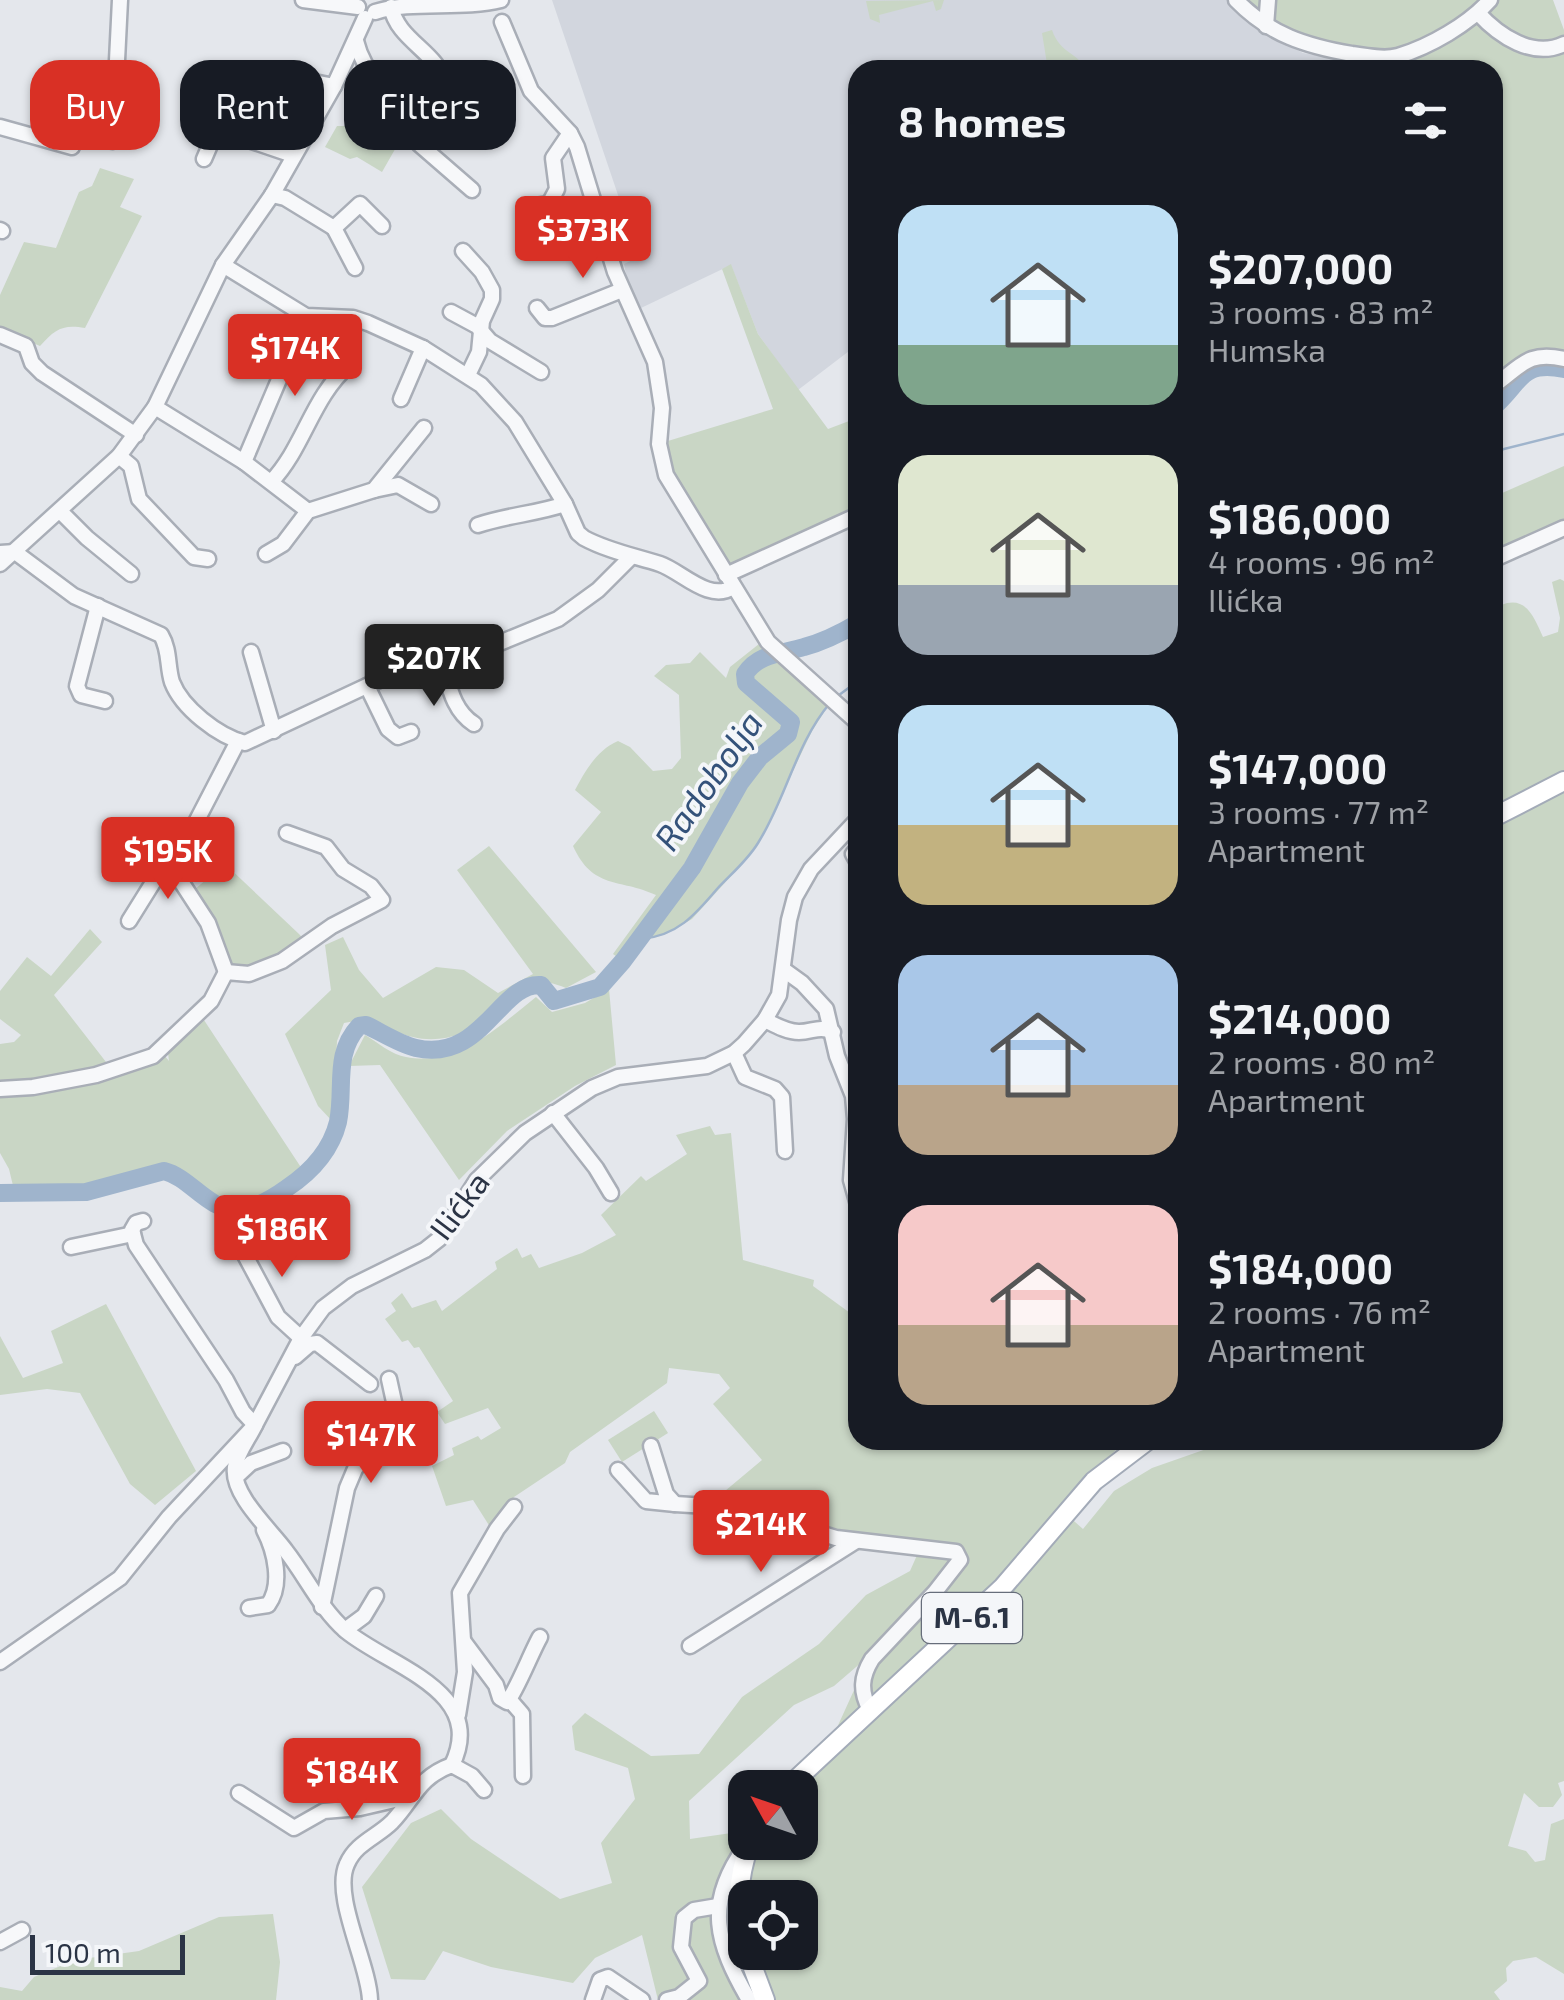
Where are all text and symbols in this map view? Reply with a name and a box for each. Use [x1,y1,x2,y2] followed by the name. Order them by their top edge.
[30,60,160,150] chip: Buy
[180,60,324,150] chip: Rent
[344,60,516,150] chip: Filters
[1398,93,1453,148] icon: filters
[898,95,1066,145] text: 8 homes
[513,196,653,281] pin: $373K
[537,209,629,247] text: $373K
[1208,242,1393,292] text: $207,000
[978,245,1098,365] icon: home
[1208,292,1433,330] text: 3 rooms · 83 m²
[225,314,365,399] pin: $174K
[250,327,340,365] text: $174K
[1208,330,1326,368] text: Humska
[1208,492,1391,542] text: $186,000
[978,495,1098,615] icon: home
[1208,542,1435,580] text: 4 rooms · 96 m²
[1208,580,1283,618] text: Ilićka
[364,624,504,709] pin: $207K
[387,637,481,675] text: $207K
[644,702,770,857] water label: Radobolja
[1208,742,1387,792] text: $147,000
[978,745,1098,865] icon: home
[1208,792,1429,830] text: 3 rooms · 77 m²
[98,817,238,902] pin: $195K
[123,830,213,868] text: $195K
[1208,830,1365,868] text: Apartment
[1208,992,1391,1042] text: $214,000
[978,995,1098,1115] icon: home
[1208,1042,1435,1080] text: 2 rooms · 80 m²
[1208,1080,1365,1118] text: Apartment
[421,1163,496,1246] street label: Ilićka
[212,1195,352,1280] pin: $186K
[236,1208,328,1246] text: $186K
[1208,1242,1393,1292] text: $184,000
[978,1245,1098,1365] icon: home
[1208,1292,1431,1330] text: 2 rooms · 76 m²
[1208,1330,1365,1368] text: Apartment
[301,1401,441,1486] pin: $147K
[326,1414,416,1452] text: $147K
[691,1490,831,1575] pin: $214K
[715,1503,807,1541] text: $214K
[922,1593,1022,1643] road number: M-6.1
[282,1738,422,1823] pin: $184K
[306,1751,399,1789] text: $184K
[728,1770,818,1860] north arrow
[728,1770,818,1970] map controls
[728,1880,818,1970] button: locate
[30,1930,185,1974] scale bar
[45,1935,121,1969] text: 100 m

